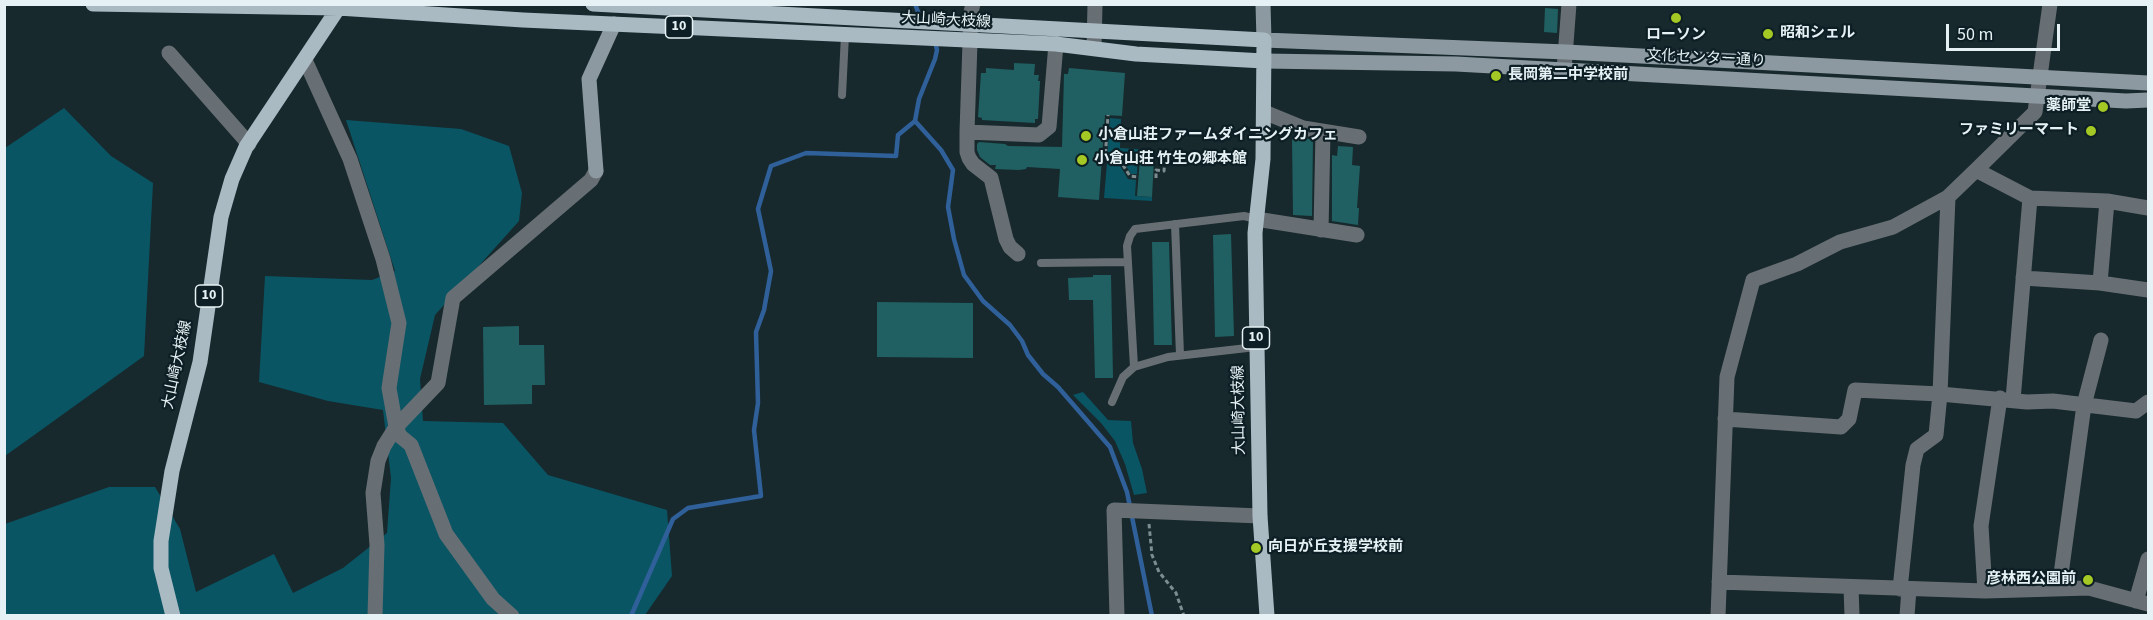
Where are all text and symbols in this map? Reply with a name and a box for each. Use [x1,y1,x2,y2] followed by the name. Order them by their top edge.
[901,10,991,32] street label: 大山崎大枝線
[1669,11,1683,25] marker: ローソン
[1949,12,2063,50] scale bar
[666,16,692,38] road number: 10
[1957,22,1993,47] text: 50 m
[1780,25,1855,43] place label: 昭和シェル
[1646,27,1706,45] place label: ローソン
[1761,27,1775,41] marker: 昭和シェル
[1646,47,1766,71] street label: 文化センター通り
[1508,67,1628,85] place label: 長岡第二中学校前
[1489,69,1503,83] marker: 長岡第二中学校前
[2046,98,2091,116] place label: 薬師堂
[2096,100,2110,114] marker: 薬師堂
[1959,122,2079,140] place label: ファミリーマート
[2084,124,2098,138] marker: ファミリーマート
[1098,127,1338,145] place label: 小倉山荘ファームダイニングカフェ
[1079,129,1093,143] marker: 小倉山荘ファームダイニングカフェ
[1094,151,1247,169] place label: 小倉山荘 竹生の郷本館
[1075,153,1089,167] marker: 小倉山荘 竹生の郷本館
[196,285,222,307] road number: 10
[160,319,196,411] street label: 大山崎大枝線
[1242,327,1270,349] road number: 10
[1230,365,1250,455] street label: 大山崎大枝線
[1268,539,1403,557] place label: 向日が丘支援学校前
[1249,541,1263,555] marker: 向日が丘支援学校前
[1986,571,2076,589] place label: 彦林西公園前
[2081,573,2095,587] marker: 彦林西公園前

